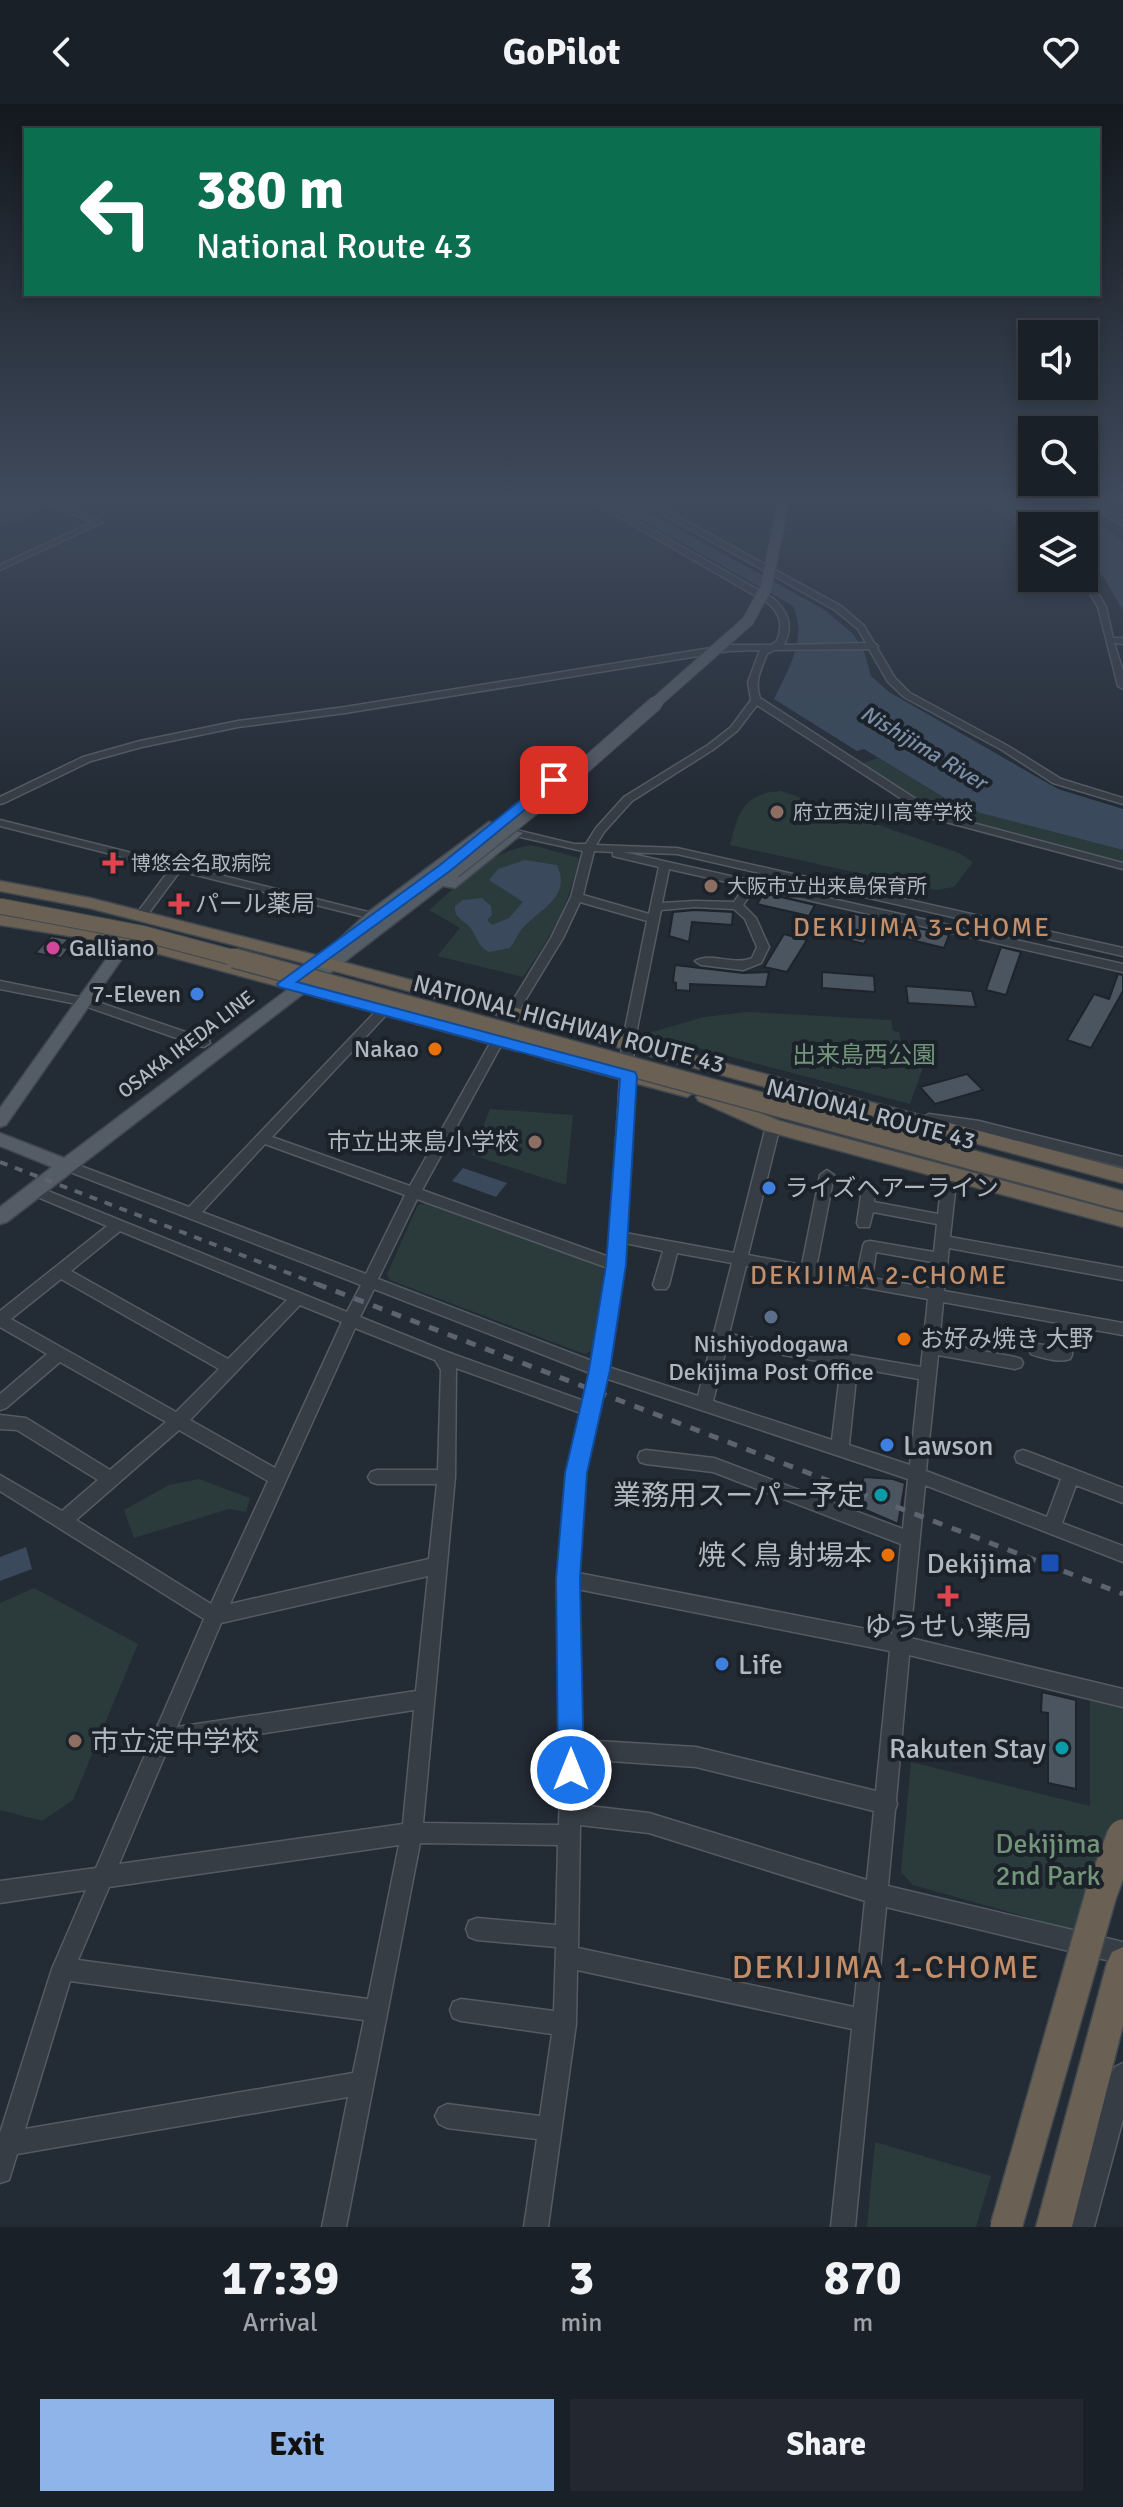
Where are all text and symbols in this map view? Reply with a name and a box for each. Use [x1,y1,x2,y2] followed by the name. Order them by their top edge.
[40,30,84,74] icon: back
[503,30,620,75] text: GoPilot
[1039,30,1083,74] icon: heart
[196,155,344,224] text: 380 m
[64,160,168,264] icon: left
[196,224,473,269] text: National Route 43
[1018,320,1098,592] map controls
[1018,320,1098,400] button: sound
[1018,416,1098,496] button: search
[1018,512,1098,592] button: layers
[856,699,994,797] water label: Nishijima River
[520,746,588,814] pin
[532,758,576,802] icon: arrive
[793,800,973,825] place label: 府立西淀川高等学校
[768,803,786,821] marker: 府立西淀川高等学校
[131,851,271,876] place label: 博悠会名取病院
[102,852,124,874] marker: 博悠会名取病院
[727,874,927,899] place label: 大阪市立出来島保育所
[702,877,720,895] marker: 大阪市立出来島保育所
[195,889,315,919] place label: パール薬局
[170,895,188,913] marker: パール薬局
[793,912,1051,944] district label: DEKIJIMA 3-CHOME
[69,933,155,963] place label: Galliano
[44,939,62,957] marker: Galliano
[410,968,728,1080] street label: NATIONAL HIGHWAY ROUTE 43
[92,979,181,1009] place label: 7-Eleven
[113,985,260,1104] street label: OSAKA IKEDA LINE
[188,985,206,1003] marker: 7-Eleven
[354,1034,419,1064] place label: Nakao
[426,1040,444,1058] marker: Nakao
[792,1040,936,1070] park label: 出来島西公園
[763,1072,979,1156] street label: NATIONAL ROUTE 43
[327,1127,519,1157] place label: 市立出来島小学校
[526,1133,544,1151] marker: 市立出来島小学校
[785,1173,999,1203] place label: ライズヘアーライン
[760,1179,778,1197] marker: ライズヘアーライン
[750,1260,1008,1292] district label: DEKIJIMA 2-CHOME
[762,1308,780,1326] marker: Nishiyodogawa Dekijima Post Office
[920,1324,1093,1354] place label: お好み焼き 大野
[668,1329,874,1387] place label: Nishiyodogawa Dekijima Post Office
[895,1330,913,1348] marker: お好み焼き 大野
[903,1429,994,1463] place label: Lawson
[878,1436,896,1454] marker: Lawson
[613,1479,865,1513] place label: 業務用スーパー予定
[872,1486,890,1504] marker: 業務用スーパー予定
[698,1539,872,1573] place label: 焼く鳥 射場本
[879,1546,897,1564] marker: 焼く鳥 射場本
[927,1547,1032,1581] place label: Dekijima
[1039,1552,1061,1574] marker: Dekijima
[939,1587,957,1605] marker: ゆうせい薬局
[864,1610,1032,1644] place label: ゆうせい薬局
[738,1648,783,1682] place label: Life
[713,1655,731,1673] marker: Life
[91,1725,259,1759] place label: 市立淀中学校
[529,1728,613,1812] position arrow
[66,1732,84,1750] marker: 市立淀中学校
[889,1732,1046,1766] place label: Rakuten Stay
[1053,1739,1071,1757] marker: Rakuten Stay
[995,1827,1101,1893] park label: Dekijima 2nd Park
[732,1948,1040,1987] district label: DEKIJIMA 1-CHOME
[221,2249,339,2308] text: 17:39
[569,2249,594,2308] text: 3
[824,2249,902,2308] text: 870
[243,2307,318,2339] text: Arrival
[561,2307,603,2339] text: min
[852,2307,873,2339] text: m
[40,2399,554,2491] button: Exit
[570,2399,1083,2491] button: Share

